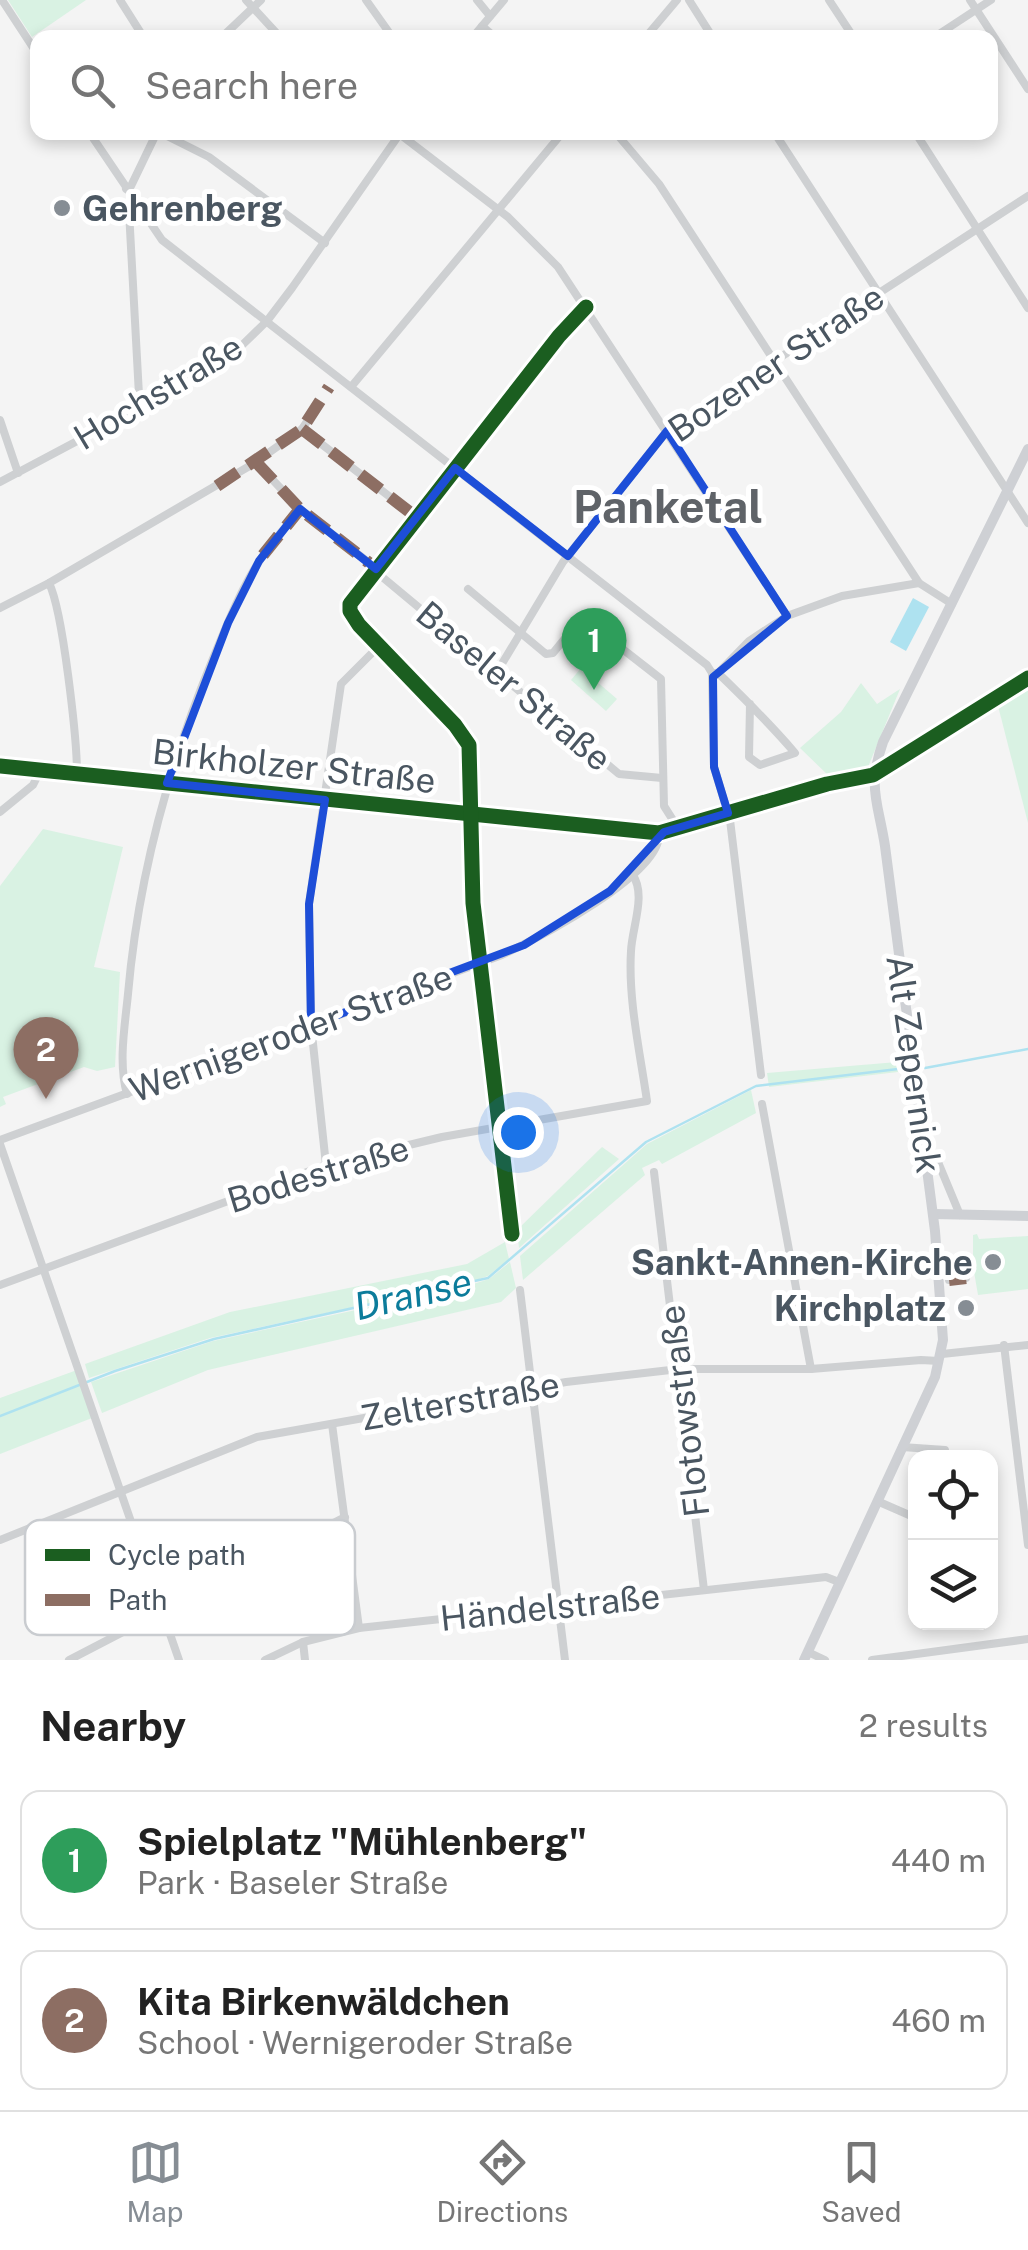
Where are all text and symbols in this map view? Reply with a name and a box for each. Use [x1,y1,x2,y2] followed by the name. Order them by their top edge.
[30,30,998,140] search box
[65,58,120,113] icon: search
[145,63,358,108] text: Search here
[82,188,282,229] place label: Gehrenberg
[51,197,73,219] marker: Gehrenberg
[661,276,891,450] street label: Bozener Straße
[66,326,250,458] street label: Hochstraße
[573,480,763,533] district label: Panketal
[408,593,620,779] street label: Baseler Straße
[562,608,626,690] pin: 1
[150,731,438,801] street label: Birkholzer Straße
[878,952,950,1176] street label: Alt Zepernick
[124,956,458,1110] street label: Wernigeroder Straße
[13,1016,78,1099] pin: 2
[493,1107,544,1158] your location
[222,1127,414,1221] street label: Bodestraße
[631,1242,973,1283] place label: Sankt-Annen-Kirche
[982,1251,1004,1273] marker: Sankt-Annen-Kirche
[350,1259,476,1329] water label: Dranse
[774,1288,946,1329] place label: Kirchplatz
[955,1297,977,1319] marker: Kirchplatz
[651,1303,717,1519] street label: Flotowstraße
[357,1363,563,1439] street label: Zelterstraße
[908,1450,998,1630] map controls
[908,1450,998,1540] button: locate
[25,1520,355,1635] legend
[108,1538,246,1571] text: Cycle path
[908,1540,998,1630] button: layers
[438,1575,662,1639] street label: Händelstraße
[108,1583,167,1616] text: Path
[40,1701,186,1750] text: Nearby
[859,1707,988,1744] text: 2 results
[137,1819,587,1864] text: Spielplatz "Mühlenberg"
[68,1842,81,1879] text: 1
[891,1842,986,1879] text: 440 m
[137,1864,448,1901] text: Park · Baseler Straße
[137,1979,510,2024] text: Kita Birkenwäldchen
[64,2002,85,2039] text: 2
[891,2002,986,2039] text: 460 m
[137,2024,573,2061] text: School · Wernigeroder Straße
[127,2135,183,2228] tab: Map
[437,2135,568,2228] tab: Directions
[821,2135,901,2228] tab: Saved

